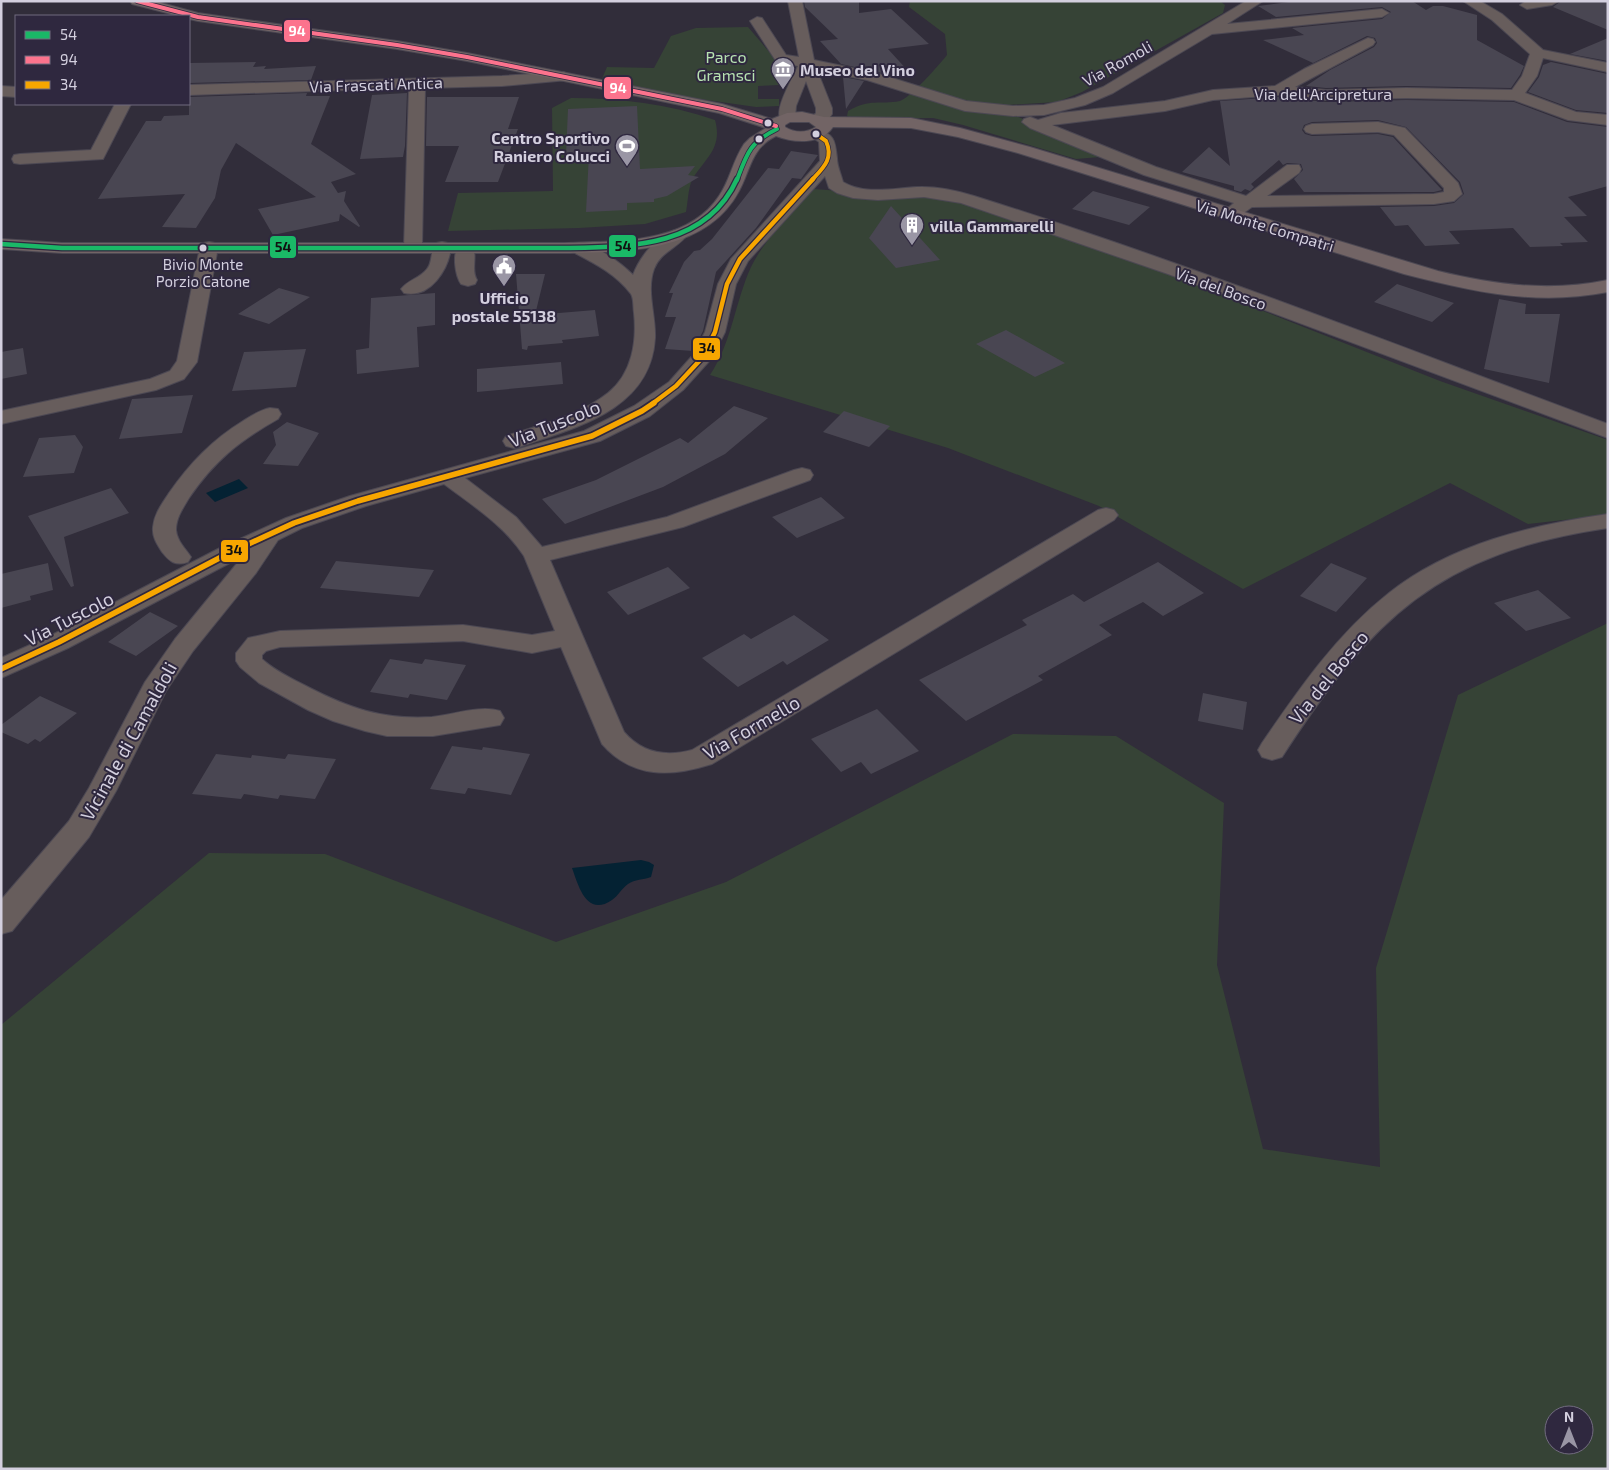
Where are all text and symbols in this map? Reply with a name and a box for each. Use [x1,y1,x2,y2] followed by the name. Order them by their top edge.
[15,15,190,105] legend
[283,19,311,43] line badge: 94
[288,22,306,39] text: 94
[60,25,77,43] text: 54
[1079,36,1155,90] street label: Via Romoli
[696,47,756,84] park label: Parco Gramsci
[60,50,78,68] text: 94
[770,56,796,90] museum icon: Museo del Vino
[800,60,915,79] place label: Museo del Vino
[309,72,443,96] street label: Via Frascati Antica
[60,75,78,93] text: 34
[603,76,632,100] line badge: 94
[609,79,627,96] text: 94
[1254,84,1392,103] street label: Via dell'Arcipretura
[763,118,773,128] unlabelled marker
[491,128,610,165] place label: Centro Sportivo Raniero Colucci
[811,129,821,139] unlabelled marker
[614,133,640,167] sports icon: Centro Sportivo Raniero Colucci
[754,134,764,144] unlabelled marker
[1194,195,1336,255] street label: Via Monte Compatri
[899,212,925,246] building icon: villa Gammarelli
[930,216,1054,235] place label: villa Gammarelli
[608,234,637,258] line badge: 54
[269,235,297,259] line badge: 54
[615,237,631,254] text: 54
[275,238,291,255] text: 54
[198,243,208,253] marker: Bivio Monte Porzio Catone
[491,253,517,287] public building icon: Ufficio postale 55138
[156,255,250,290] place label: Bivio Monte Porzio Catone
[1173,263,1269,313] street label: Via del Bosco
[452,288,556,325] place label: Ufficio postale 55138
[692,337,721,361] line badge: 34
[699,339,716,356] text: 34
[505,394,603,452] street label: Via Tuscolo
[220,539,249,563] line badge: 34
[226,541,243,558] text: 34
[21,586,117,650] street label: Via Tuscolo
[1283,626,1373,728] street label: Via del Bosco
[75,658,181,824] street label: Vicinale di Camaldoli
[698,690,804,764] street label: Via Formello
[1544,1405,1594,1455] north arrow
[1564,1408,1574,1425] text: N

